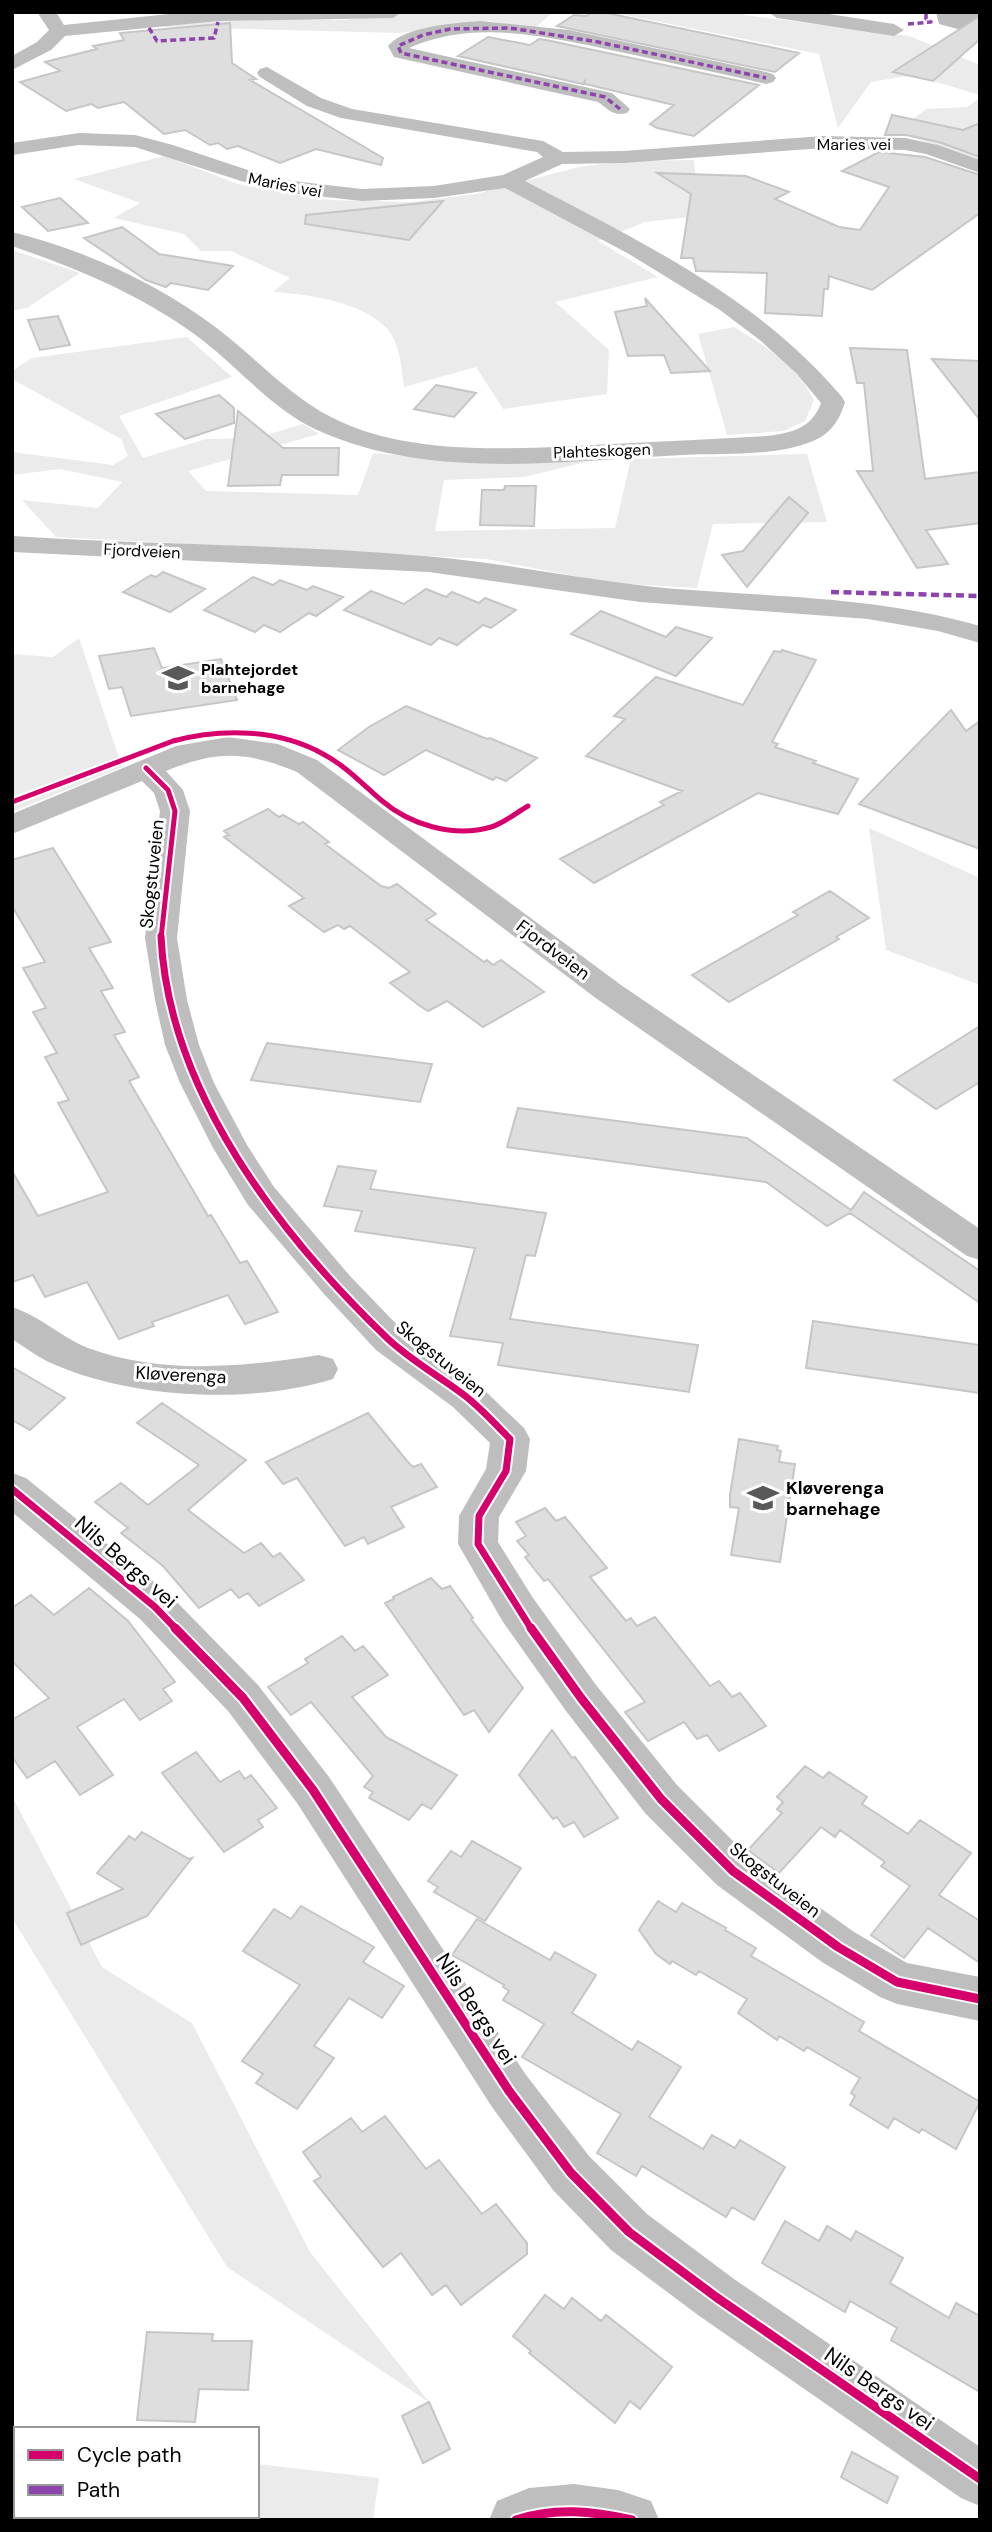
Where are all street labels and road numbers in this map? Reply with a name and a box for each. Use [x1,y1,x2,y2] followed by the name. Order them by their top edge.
[817,134,891,155] street label: Maries vei
[247,168,323,202] street label: Maries vei
[553,439,651,463] street label: Plahteskogen
[103,539,181,563] street label: Fjordveien
[134,818,170,930] street label: Skogstuveien
[511,914,595,986] street label: Fjordveien
[391,1315,491,1403] street label: Skogstuveien
[135,1361,227,1389] street label: Kløverenga
[69,1510,183,1614] street label: Nils Bergs vei
[725,1837,825,1923] street label: Skogstuveien
[429,1948,523,2070] street label: Nils Bergs vei
[819,2341,939,2437] street label: Nils Bergs vei

